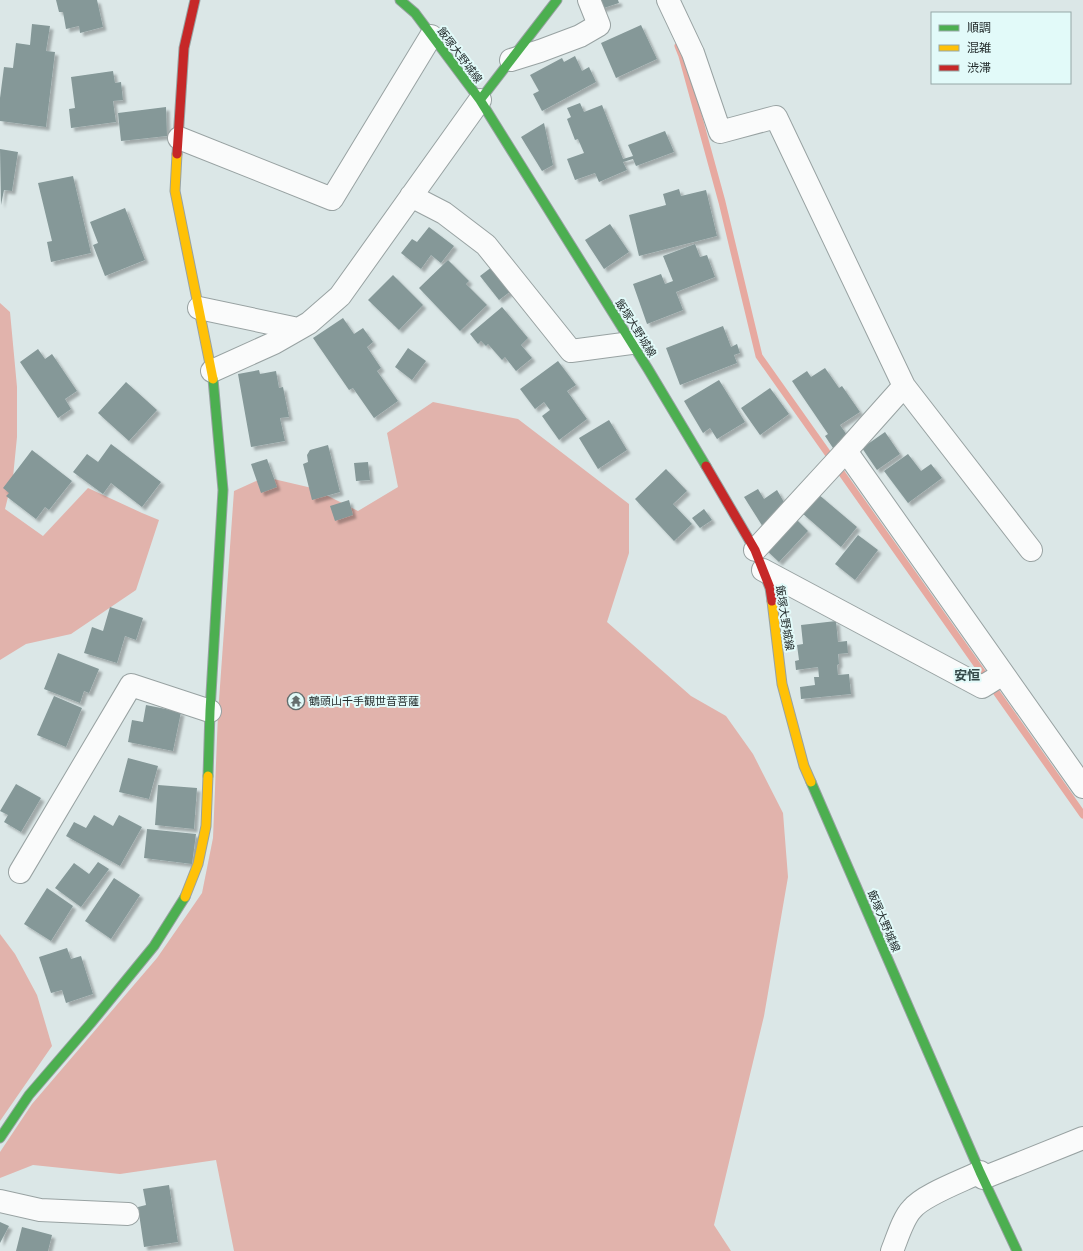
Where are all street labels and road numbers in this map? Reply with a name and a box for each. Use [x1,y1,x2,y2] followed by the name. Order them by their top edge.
[435,24,486,86] street label: 飯塚大野城線
[613,296,660,360] street label: 飯塚大野城線
[773,584,798,652] street label: 飯塚大野城線
[865,887,904,954] street label: 飯塚大野城線

